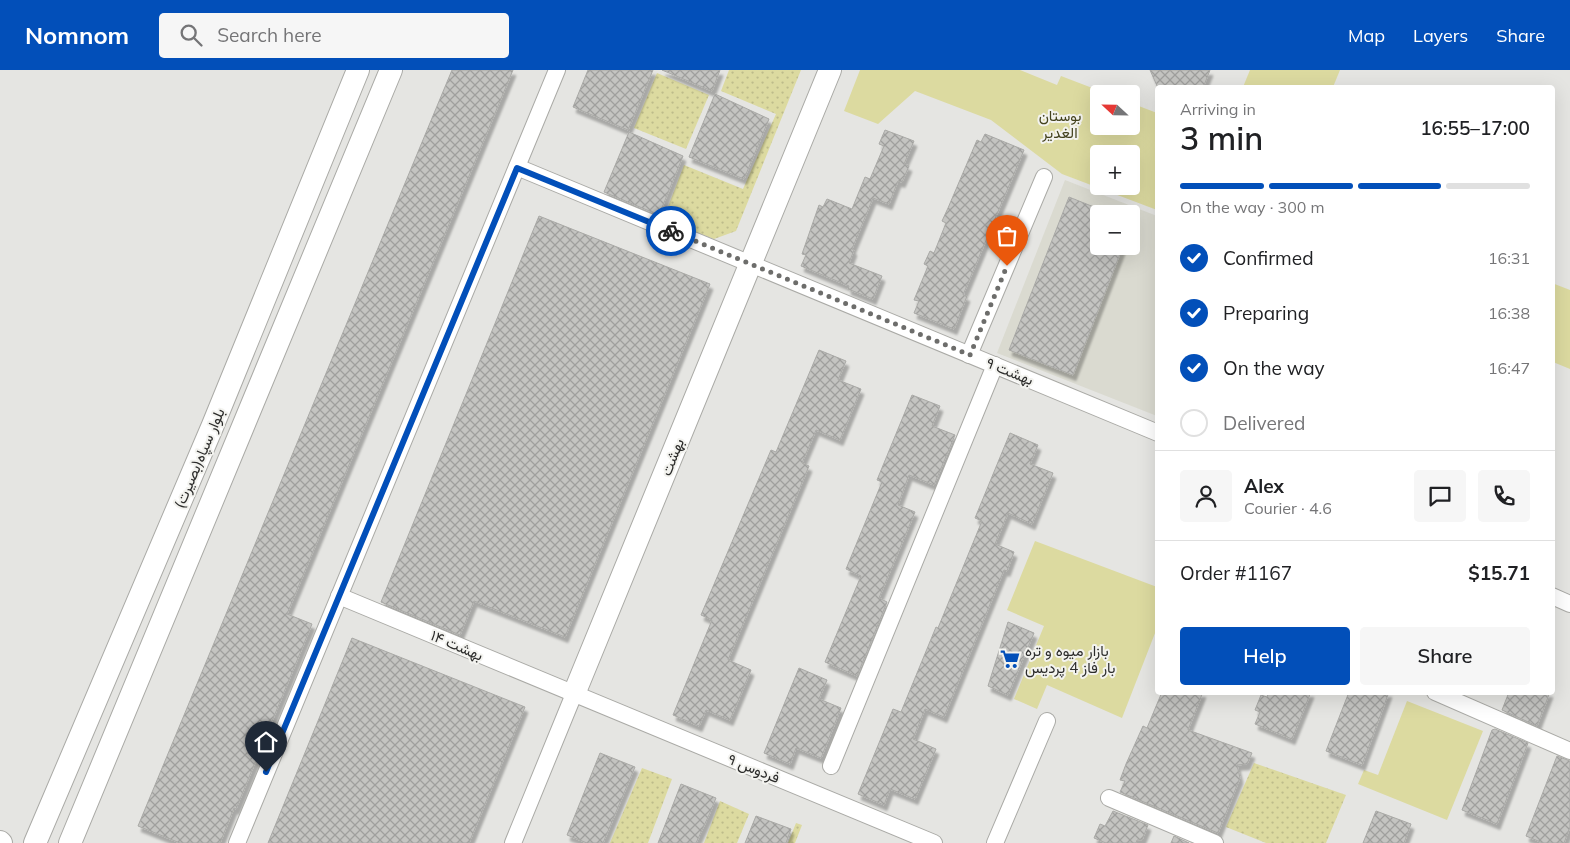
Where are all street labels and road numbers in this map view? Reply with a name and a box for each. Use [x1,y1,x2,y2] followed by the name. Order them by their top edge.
[983,353,1037,389] street label: بهشت ۹
[169,405,230,511] street label: بلوار سپاه(بصیرت)
[656,436,688,478] street label: بهشت
[428,625,486,665] street label: بهشت ۱۴
[725,749,783,788] street label: فردوس ۹

